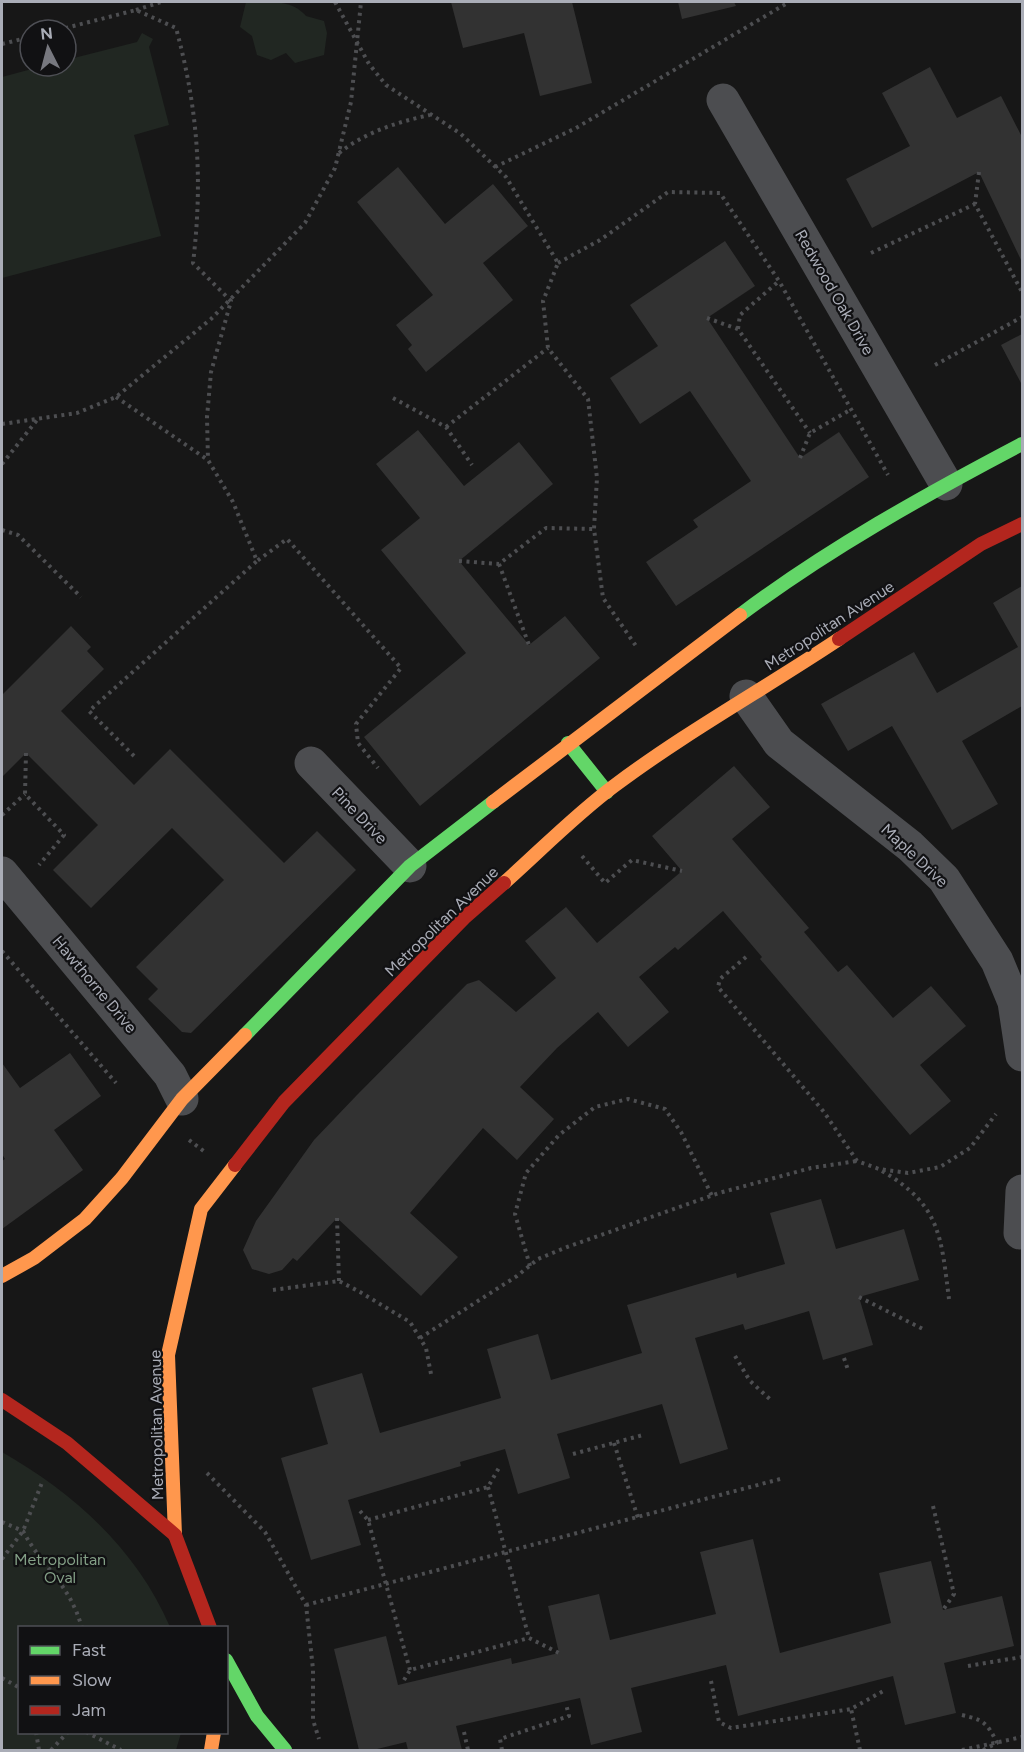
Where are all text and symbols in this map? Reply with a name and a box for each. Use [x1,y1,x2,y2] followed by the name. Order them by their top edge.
[18,18,78,78] north arrow
[39,23,54,44] text: N
[791,226,878,359] street label: Redwood Oak Drive
[761,576,898,674] street label: Metropolitan Avenue
[328,783,392,848] street label: Pine Drive
[877,820,952,891] street label: Maple Drive
[381,862,502,980] street label: Metropolitan Avenue
[48,932,141,1037] street label: Hawthorne Drive
[146,1350,167,1500] street label: Metropolitan Avenue
[14,1550,106,1587] park label: Metropolitan Oval
[18,1626,228,1734] legend
[72,1639,106,1661] text: Fast
[72,1669,111,1691] text: Slow
[72,1699,106,1721] text: Jam

